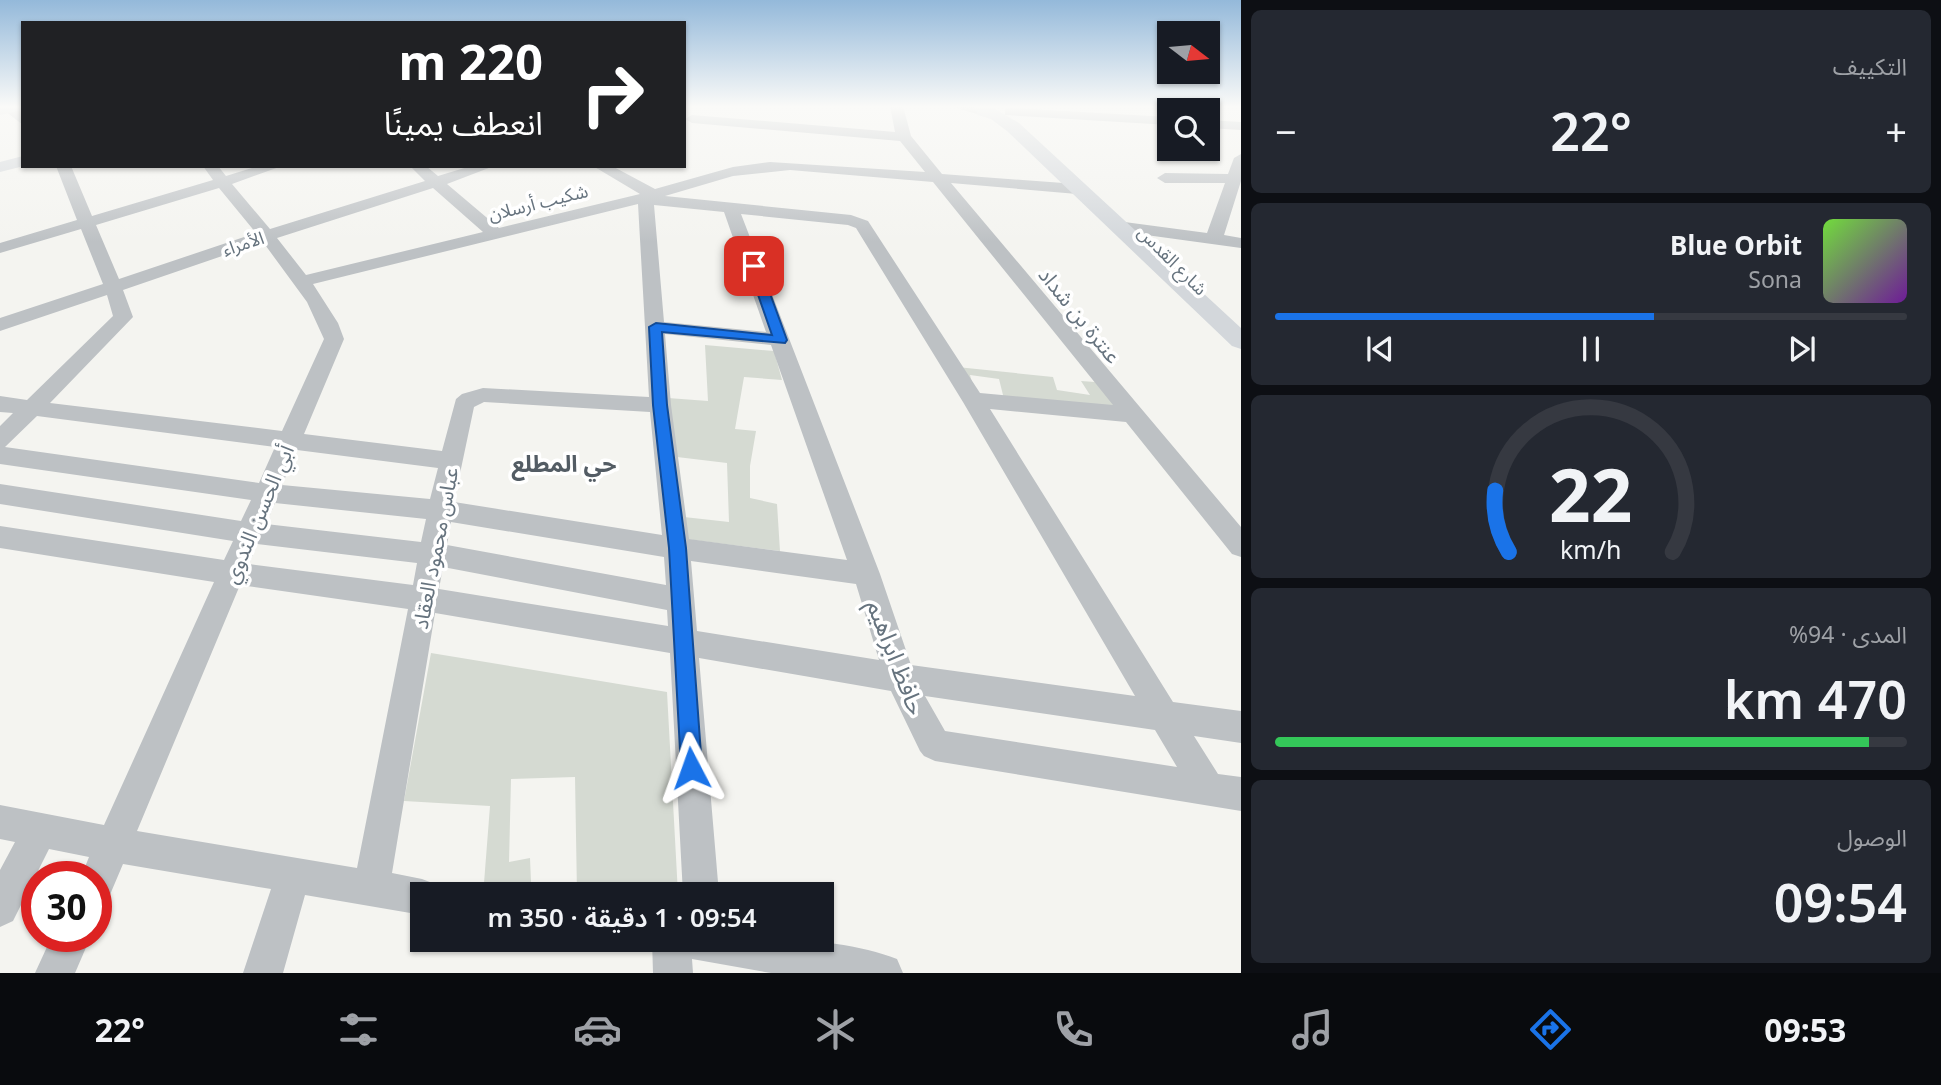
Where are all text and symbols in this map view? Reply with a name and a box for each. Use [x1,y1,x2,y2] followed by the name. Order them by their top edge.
[1157,21,1220,84] north arrow
[1157,21,1220,161] map controls
[398,28,543,94] text: 220 m
[567,49,658,140] icon: right
[1833,50,1907,82] text: التكييف
[1550,95,1632,166] text: 22°
[1157,98,1220,161] button: search
[384,101,543,144] text: انعطف يمينًا
[1275,105,1297,157] text: −
[1885,105,1907,157] text: +
[486,178,590,226] street label: شكيب أرسلان
[1131,220,1213,302] street label: شارع القدس
[219,225,267,261] street label: الأمراء
[1670,227,1802,263] text: Blue Orbit
[724,236,784,296] pin
[735,247,773,285] icon: arrive
[1033,261,1127,369] street label: عنترة بن شداد
[1748,263,1802,295] text: Sona
[1361,330,1399,368] icon: previous
[1572,330,1610,368] icon: pause
[1783,330,1821,368] icon: next
[216,440,302,589] street label: أبي الحسن الندوي
[1549,445,1633,544] text: 22
[512,447,616,482] district label: حي المطلع
[406,465,464,631] street label: عباس محمود العقاد
[1560,532,1622,566] text: km/h
[858,595,934,720] street label: حافظ ابراهيم
[1789,618,1907,650] text: المدى · 94%
[1724,663,1907,734] text: 470 km
[654,731,728,805] position arrow
[1837,821,1907,853] text: الوصول
[21,861,112,952] speed limit sign: 30
[1774,866,1907,937] text: 09:54
[487,899,757,935] text: 09:54 · 1 دقيقة · 350 m
[334,1005,383,1054] icon: filters
[573,1005,622,1054] icon: car
[811,1005,860,1054] icon: climate
[1049,1005,1098,1054] icon: phone
[1288,1005,1337,1054] icon: music
[1526,1005,1575,1054] icon: directions
[95,1008,145,1051] text: 22°
[1764,1008,1846,1051] text: 09:53

